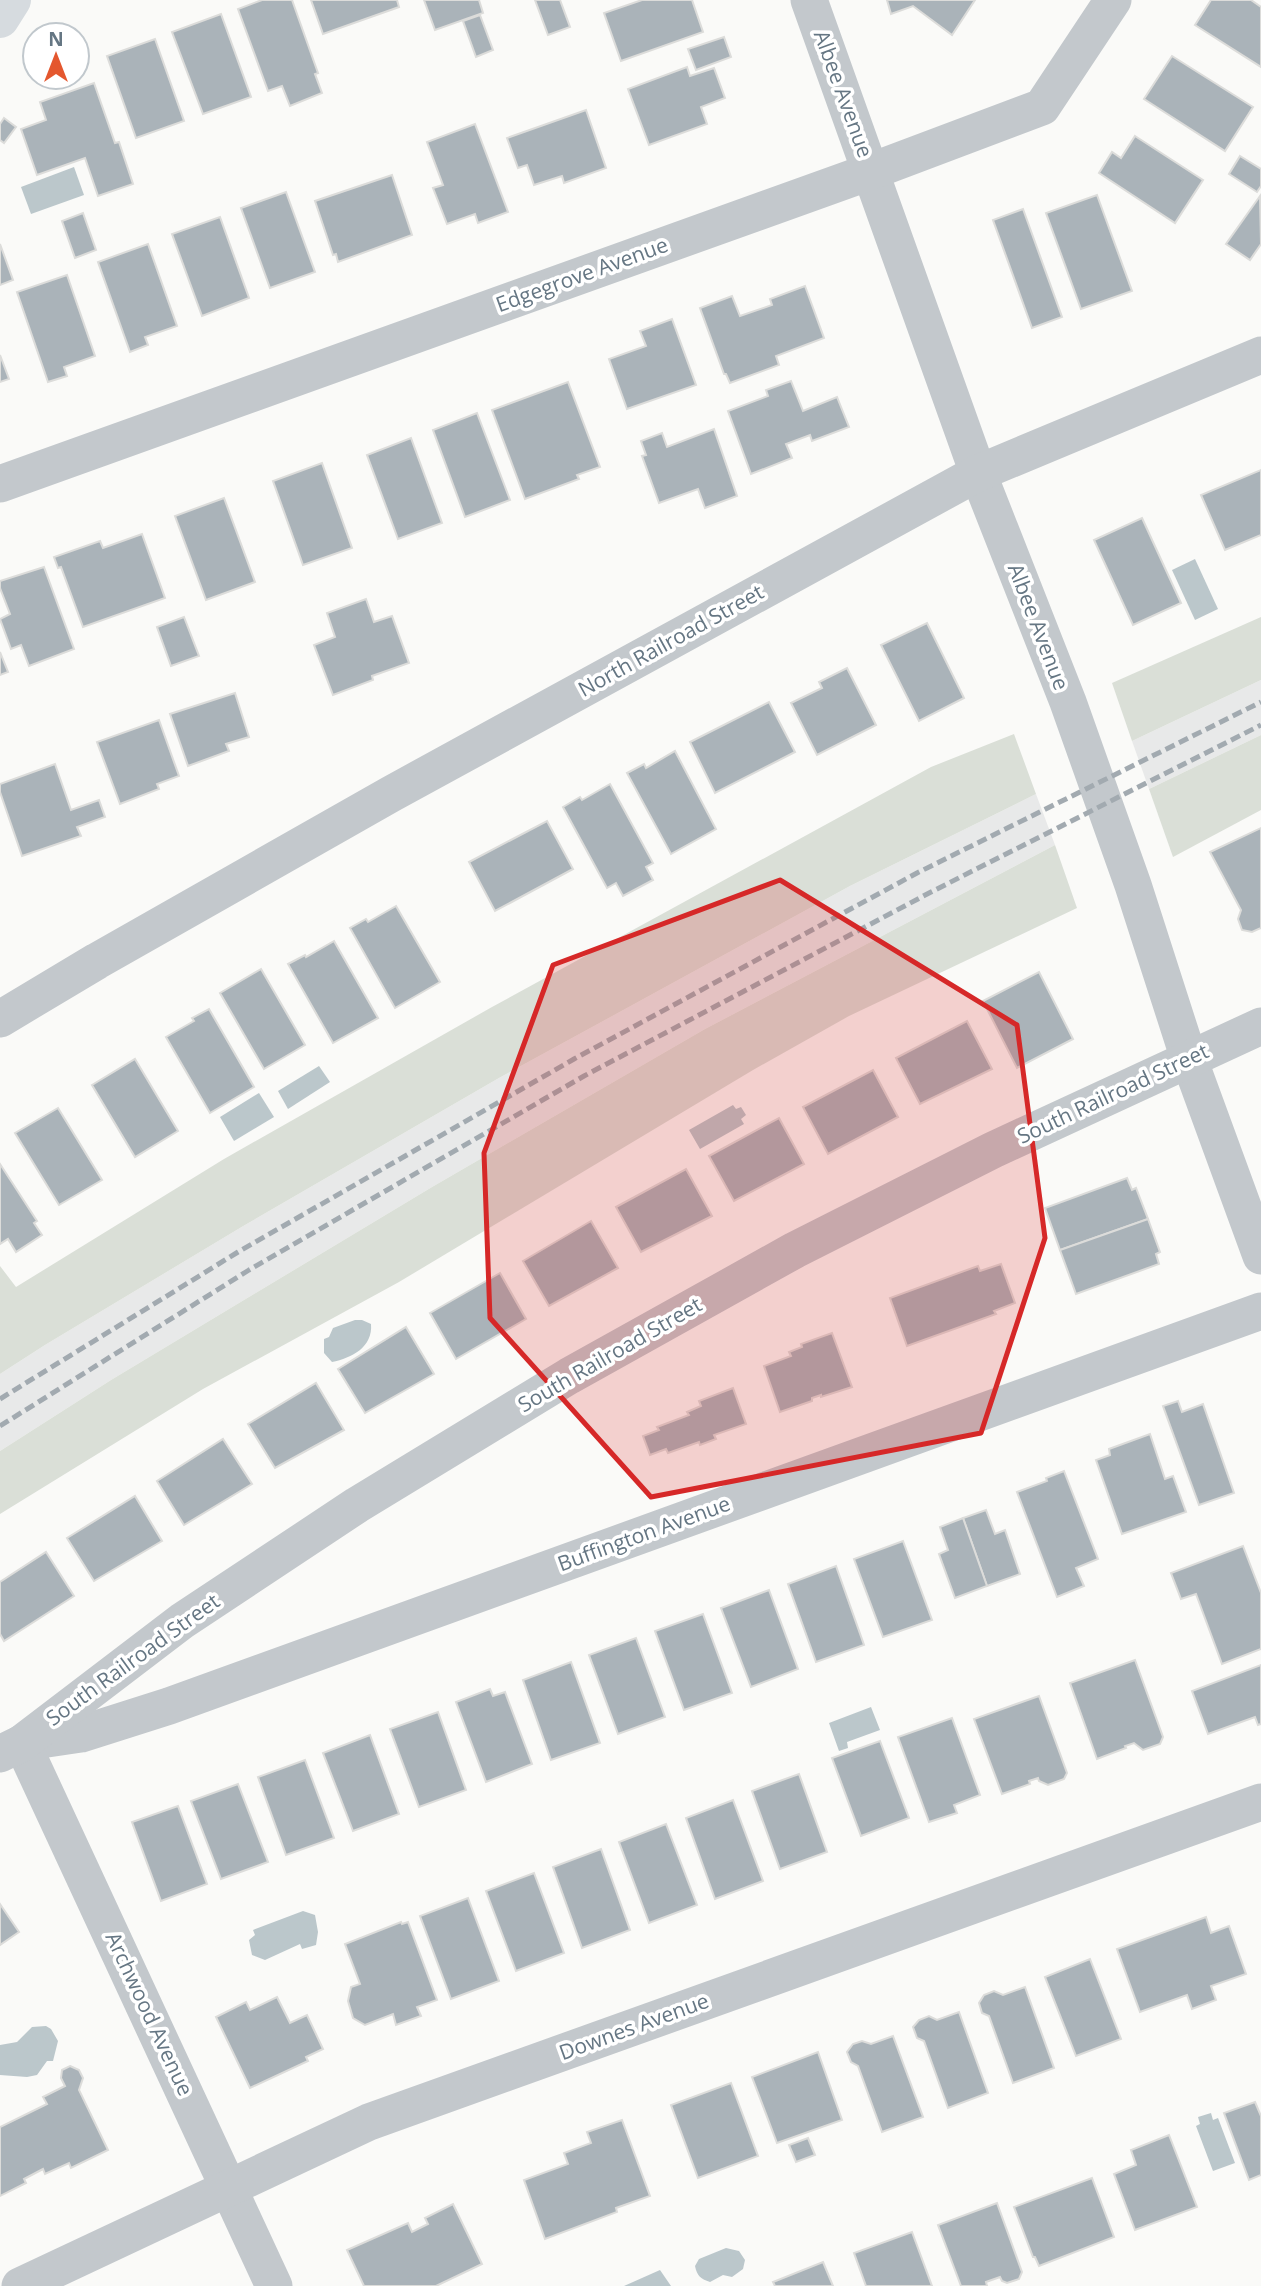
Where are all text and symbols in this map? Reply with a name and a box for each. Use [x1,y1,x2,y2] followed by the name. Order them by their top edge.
[21,21,91,91] north arrow
[48,26,64,52] text: N
[808,26,880,161] street label: Albee Avenue
[492,230,672,318] street label: Edgegrove Avenue
[1002,559,1076,694] street label: Albee Avenue
[573,577,768,703] street label: North Railroad Street
[1012,1036,1213,1150] street label: South Railroad Street
[512,1290,707,1418] street label: South Railroad Street
[553,1489,734,1577] street label: Buffington Avenue
[40,1587,225,1732] street label: South Railroad Street
[100,1927,200,2100] street label: Archwood Avenue
[555,1986,712,2066] street label: Downes Avenue

